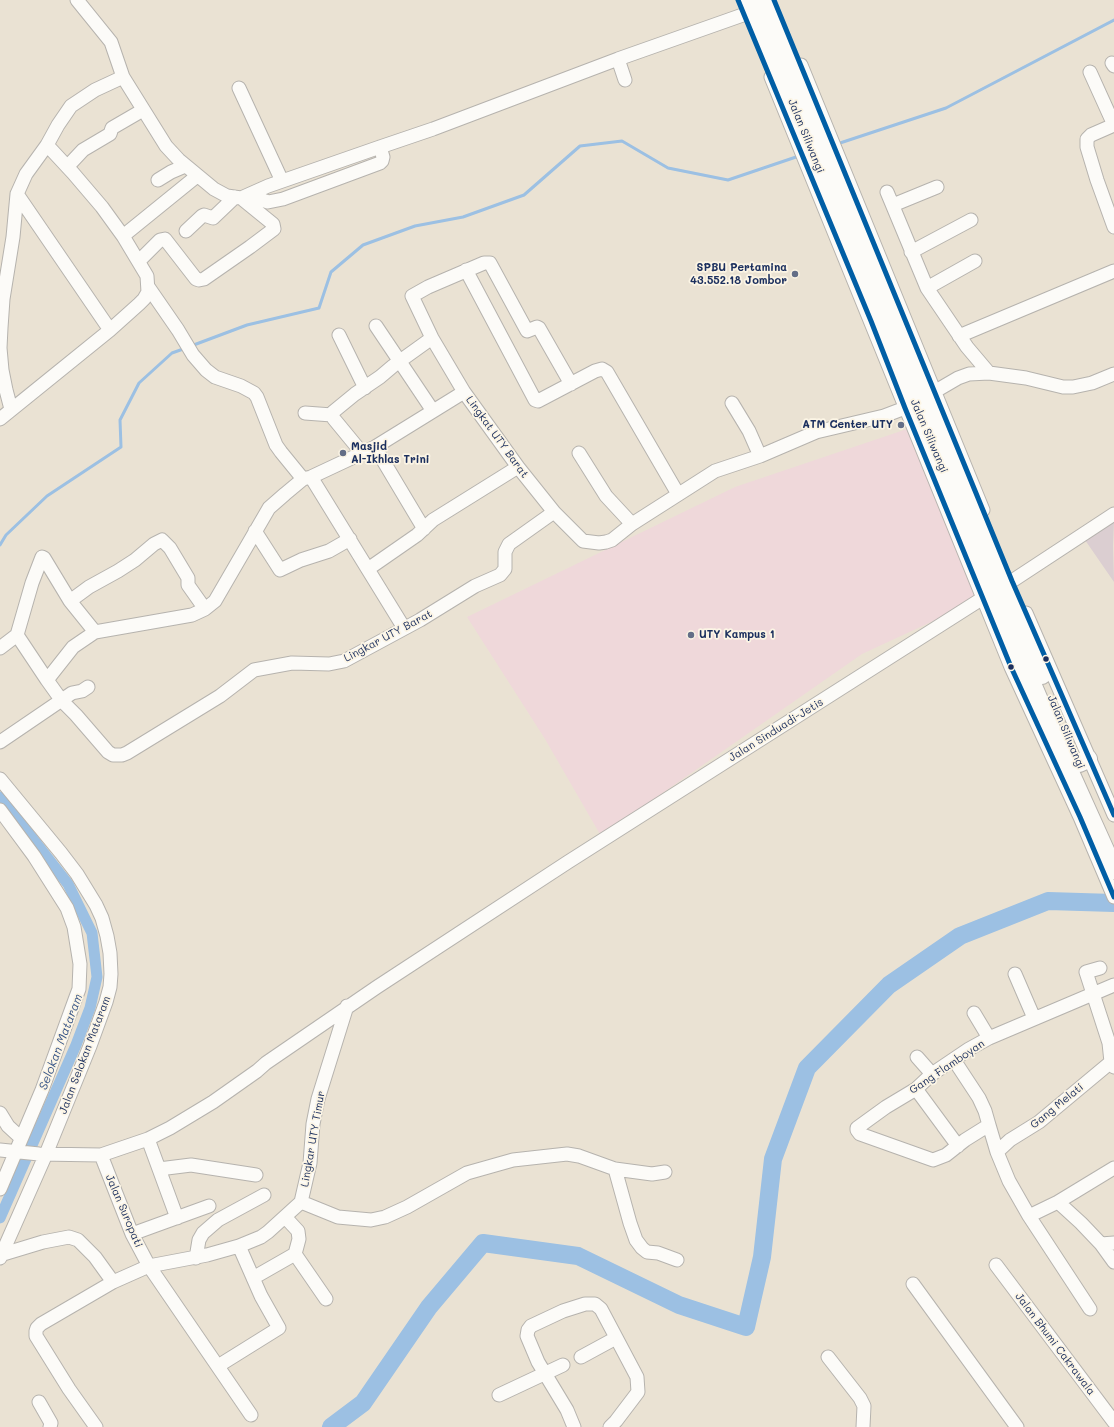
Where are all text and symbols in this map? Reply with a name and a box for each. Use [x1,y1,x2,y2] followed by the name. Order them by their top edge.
[785,97,827,175] street label: Jalan Siliwangi
[690,261,787,287] place label: SPBU Pertamina 43.552.18 Jombor
[790,269,800,279] marker: SPBU Pertamina 43.552.18 Jombor
[463,394,531,480] street label: Lingkat UTY Barat
[907,397,951,475] street label: Jalan Siliwangi
[802,418,893,432] place label: ATM Center UTY
[896,420,906,430] marker: ATM Center UTY
[351,440,429,466] place label: Masjid Al-Ikhlas Trini
[338,448,348,458] marker: Masjid Al-Ikhlas Trini
[341,607,435,665] street label: Lingkar UTY Barat
[699,628,775,642] place label: UTY Kampus 1
[686,630,696,640] marker: UTY Kampus 1
[1041,654,1051,664] unlabelled marker
[1006,662,1016,672] unlabelled marker
[1044,693,1088,771] street label: Jalan Siliwangi
[726,696,826,764] street label: Jalan Sinduadi-Jetis
[36,992,86,1092] water label: Selokan Mataram
[56,994,114,1116] street label: Jalan Selokan Mataram
[907,1037,987,1097] street label: Gang Flamboyan
[1028,1081,1086,1131] street label: Gang Melati
[298,1090,328,1188] street label: Lingkar UTY Timur
[103,1172,145,1250] street label: Jalan Suropati
[1012,1290,1098,1398] street label: Jalan Bhumi Cakrawala

